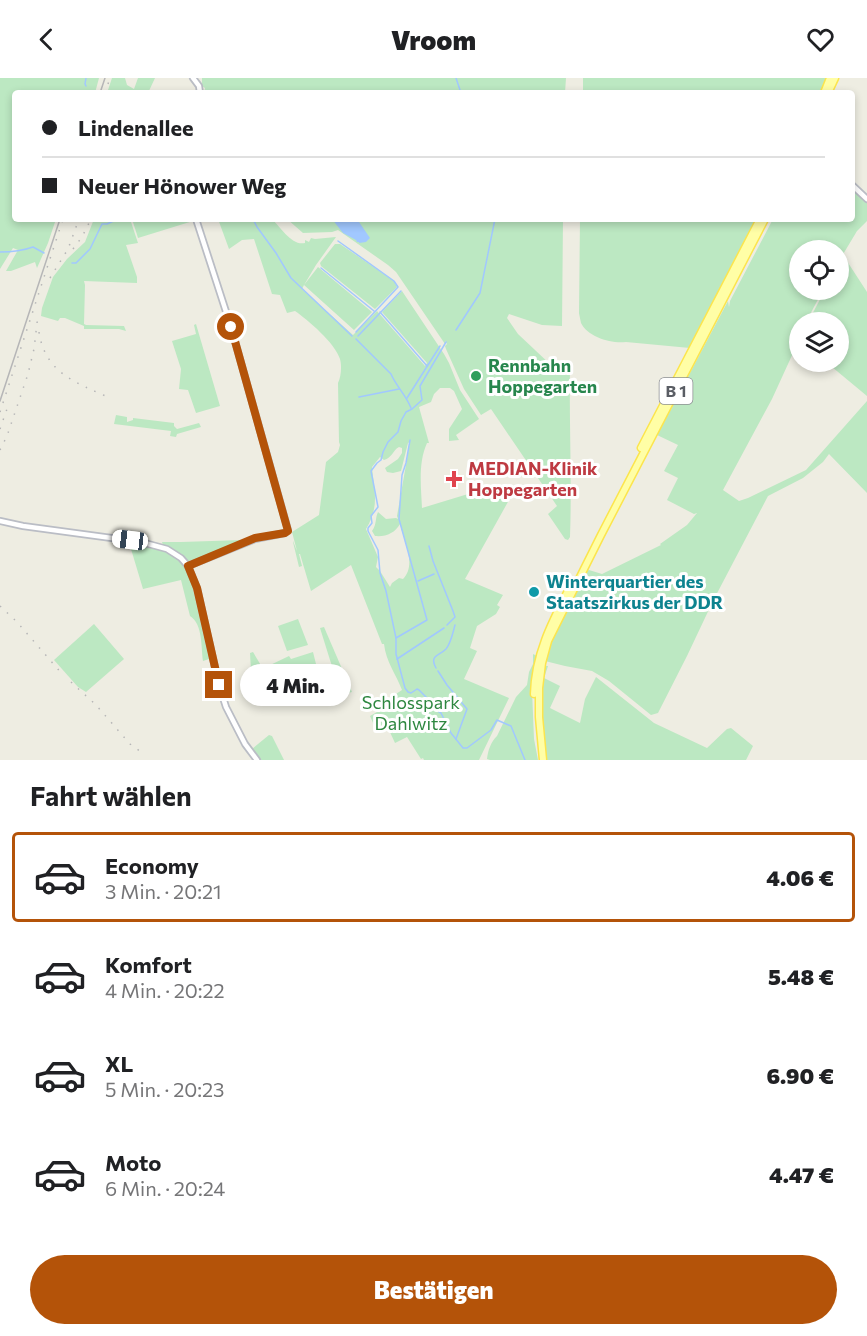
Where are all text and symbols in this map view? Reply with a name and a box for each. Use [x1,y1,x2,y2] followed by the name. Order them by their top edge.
[30,23,63,56] icon: back
[391,23,476,56] text: Vroom
[804,23,837,56] icon: heart
[78,114,194,141] text: Lindenallee
[78,172,286,199] text: Neuer Hönower Weg
[789,240,849,372] map controls
[789,240,849,300] button: locate
[789,312,849,372] button: layers
[217,313,244,340] route start
[488,354,597,397] place label: Rennbahn Hoppegarten
[469,369,483,383] marker: Rennbahn Hoppegarten
[660,378,692,404] road number: B 1
[468,457,598,500] place label: MEDIAN-Klinik Hoppegarten
[445,470,463,488] marker: MEDIAN-Klinik Hoppegarten
[111,529,149,551] car
[546,570,724,613] place label: Winterquartier des Staatszirkus der DDR
[527,585,541,599] marker: Winterquartier des Staatszirkus der DDR
[240,664,351,706] callout: 4 Min.
[205,671,232,698] route end
[266,673,325,697] text: 4 Min.
[362,691,460,734] park label: Schlosspark Dahlwitz
[30,779,192,812] text: Fahrt wählen
[33,850,87,904] icon: car
[105,852,199,879] text: Economy
[766,864,834,891] text: 4.06 €
[105,879,222,903] text: 3 Min. · 20:21
[33,949,87,1003] icon: car
[105,951,192,978] text: Komfort
[768,963,834,990] text: 5.48 €
[105,978,225,1002] text: 4 Min. · 20:22
[33,1048,87,1102] icon: car
[105,1050,133,1077] text: XL
[766,1062,834,1089] text: 6.90 €
[105,1077,224,1101] text: 5 Min. · 20:23
[33,1147,87,1201] icon: car
[105,1149,161,1176] text: Moto
[769,1161,834,1188] text: 4.47 €
[105,1176,225,1200] text: 6 Min. · 20:24
[30,1255,837,1324] button: Bestätigen

